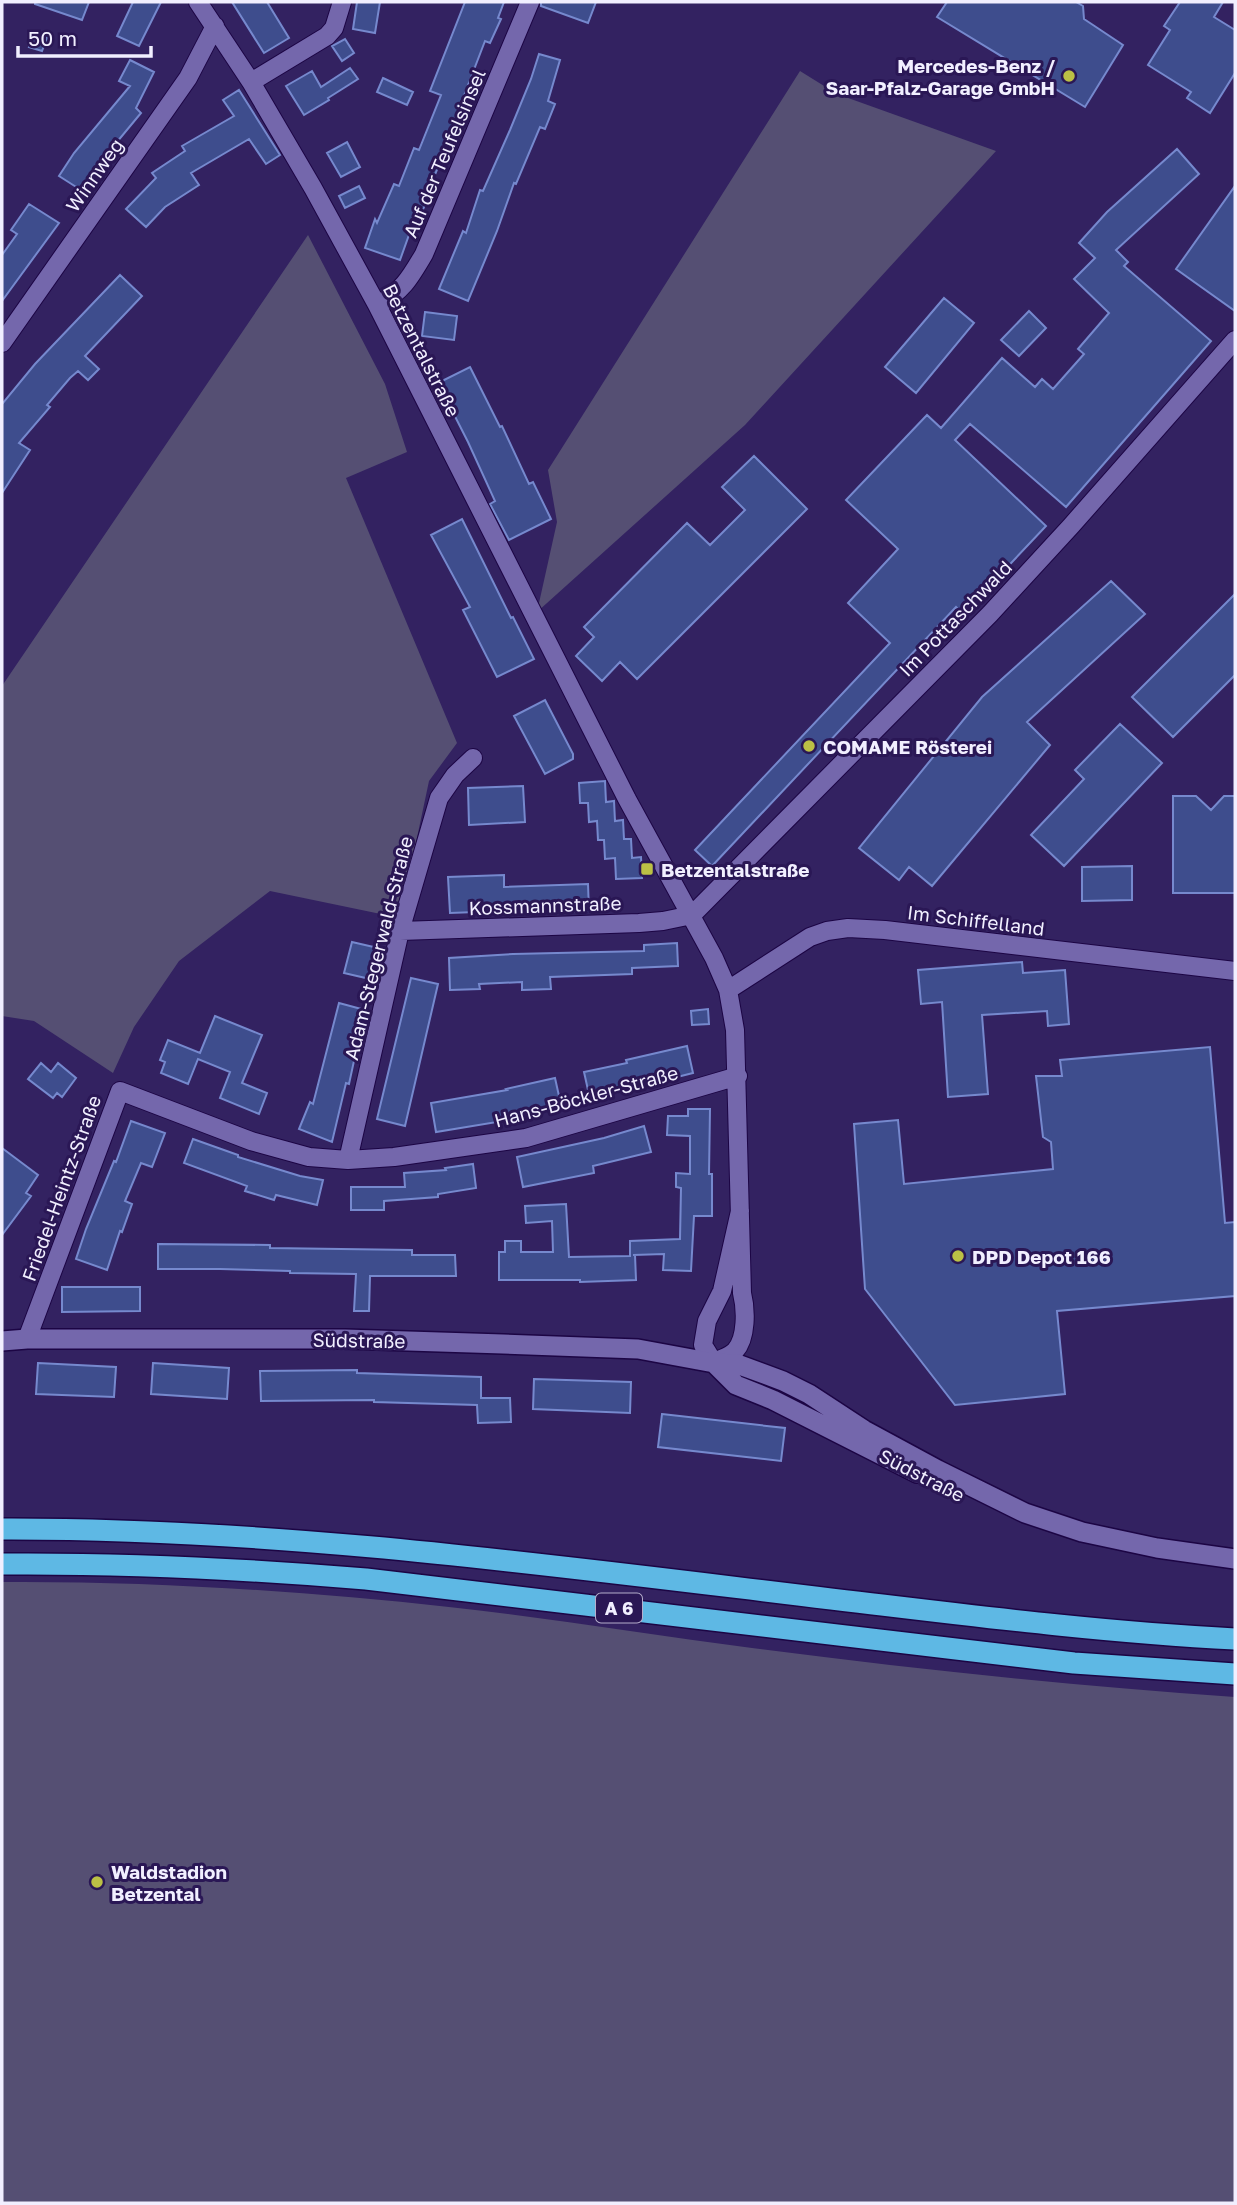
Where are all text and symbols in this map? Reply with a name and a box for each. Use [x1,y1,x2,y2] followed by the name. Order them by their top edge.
[18,14,150,58] scale bar
[28,25,77,51] text: 50 m
[825,54,1055,99] place label: Mercedes-Benz / Saar-Pfalz-Garage GmbH
[398,65,490,241] street label: Auf der Teufelsinsel
[1061,68,1077,84] marker: Mercedes-Benz / Saar-Pfalz-Garage GmbH
[60,134,128,216] street label: Winnweg
[379,280,465,420] street label: Betzentalstraße
[894,555,1016,681] street label: Im Pottaschwald
[823,735,992,758] place label: COMAME Rösterei
[801,738,817,754] marker: COMAME Rösterei
[339,834,417,1062] street label: Adam-Stegerwald-Straße
[661,858,810,881] place label: Betzentalstraße
[639,861,655,877] marker: Betzentalstraße
[468,891,622,919] street label: Kossmannstraße
[906,900,1046,940] street label: Im Schiffelland
[492,1060,680,1132] street label: Hans-Böckler-Straße
[17,1092,105,1284] street label: Friedel-Heintz-Straße
[972,1245,1111,1268] place label: DPD Depot 166
[950,1248,966,1264] marker: DPD Depot 166
[312,1328,406,1352] street label: Südstraße
[875,1444,969,1506] street label: Südstraße
[596,1594,642,1623] road number: A 6
[111,1860,227,1905] place label: Waldstadion Betzental
[89,1874,105,1890] marker: Waldstadion Betzental

